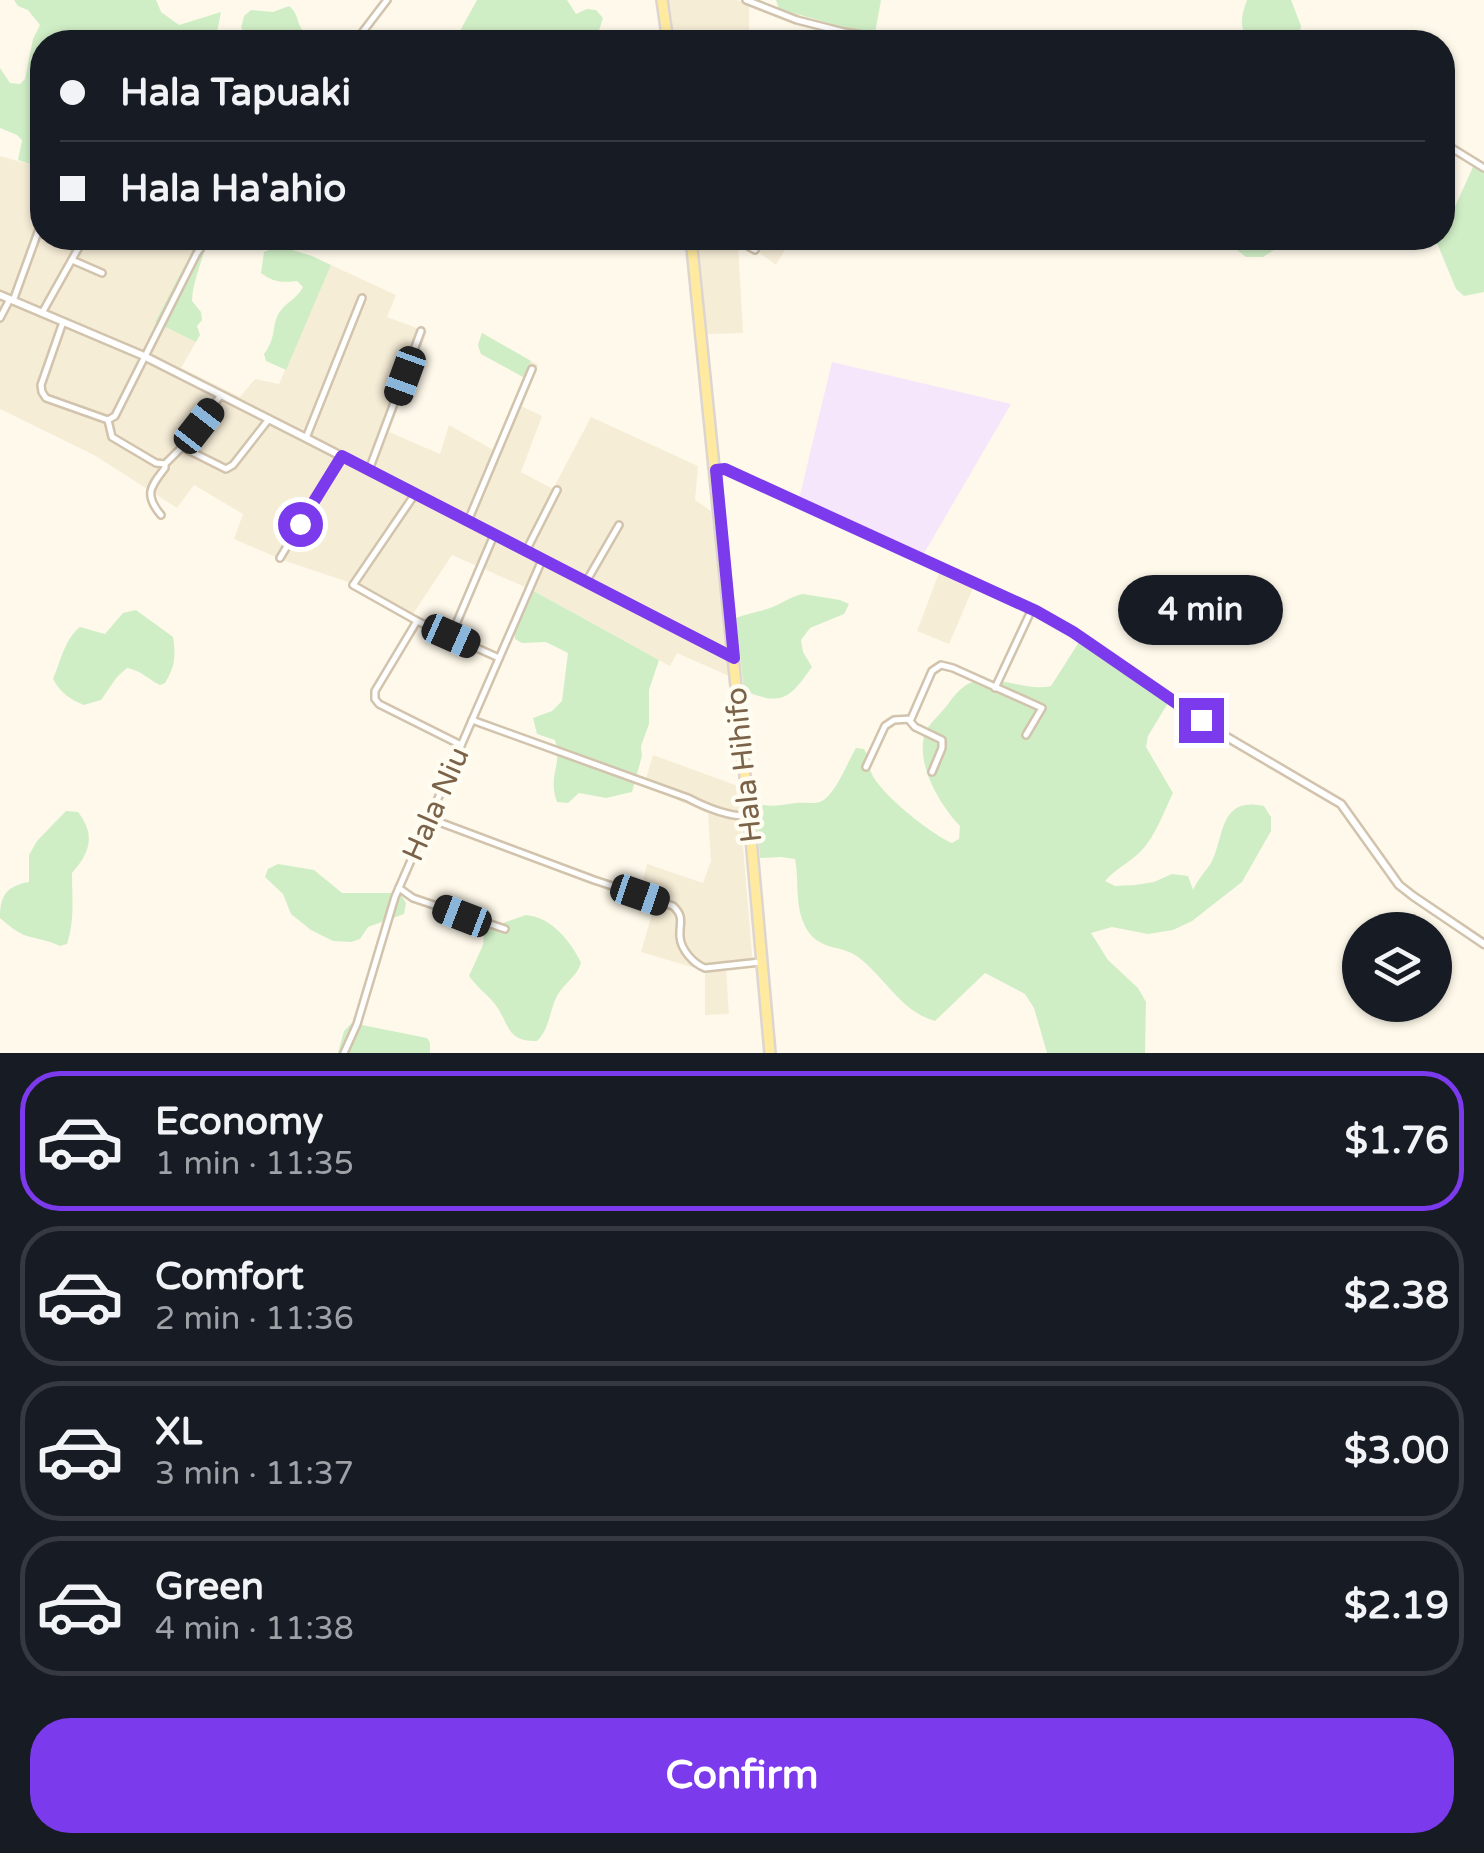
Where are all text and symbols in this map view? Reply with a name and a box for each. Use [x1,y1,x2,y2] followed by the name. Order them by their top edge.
[120,70,351,116] text: Hala Tapuaki
[120,166,346,212] text: Hala Ha'ahio
[381,343,429,409] car
[169,393,229,459] car
[278,502,323,547] route start
[1118,575,1284,645] callout: 4 min
[1158,591,1243,629] text: 4 min
[417,610,485,662] car
[717,685,771,845] street label: Hala Hihifo
[1179,698,1224,743] route end
[394,741,478,867] street label: Hala Niu
[607,871,673,919] car
[429,891,495,941] car
[1342,912,1452,1022] map controls
[1342,912,1452,1022] button: layers
[35,1096,125,1186] icon: car
[155,1099,323,1145] text: Economy
[1344,1118,1449,1164] text: $1.76
[155,1145,354,1183] text: 1 min · 11:35
[35,1251,125,1341] icon: car
[155,1254,304,1300] text: Comfort
[1344,1273,1449,1319] text: $2.38
[155,1300,354,1338] text: 2 min · 11:36
[35,1406,125,1496] icon: car
[155,1409,202,1455] text: XL
[1344,1428,1449,1474] text: $3.00
[155,1455,354,1493] text: 3 min · 11:37
[35,1561,125,1651] icon: car
[155,1564,264,1610] text: Green
[1344,1583,1449,1629] text: $2.19
[155,1610,354,1648] text: 4 min · 11:38
[30,1718,1454,1833] button: Confirm

